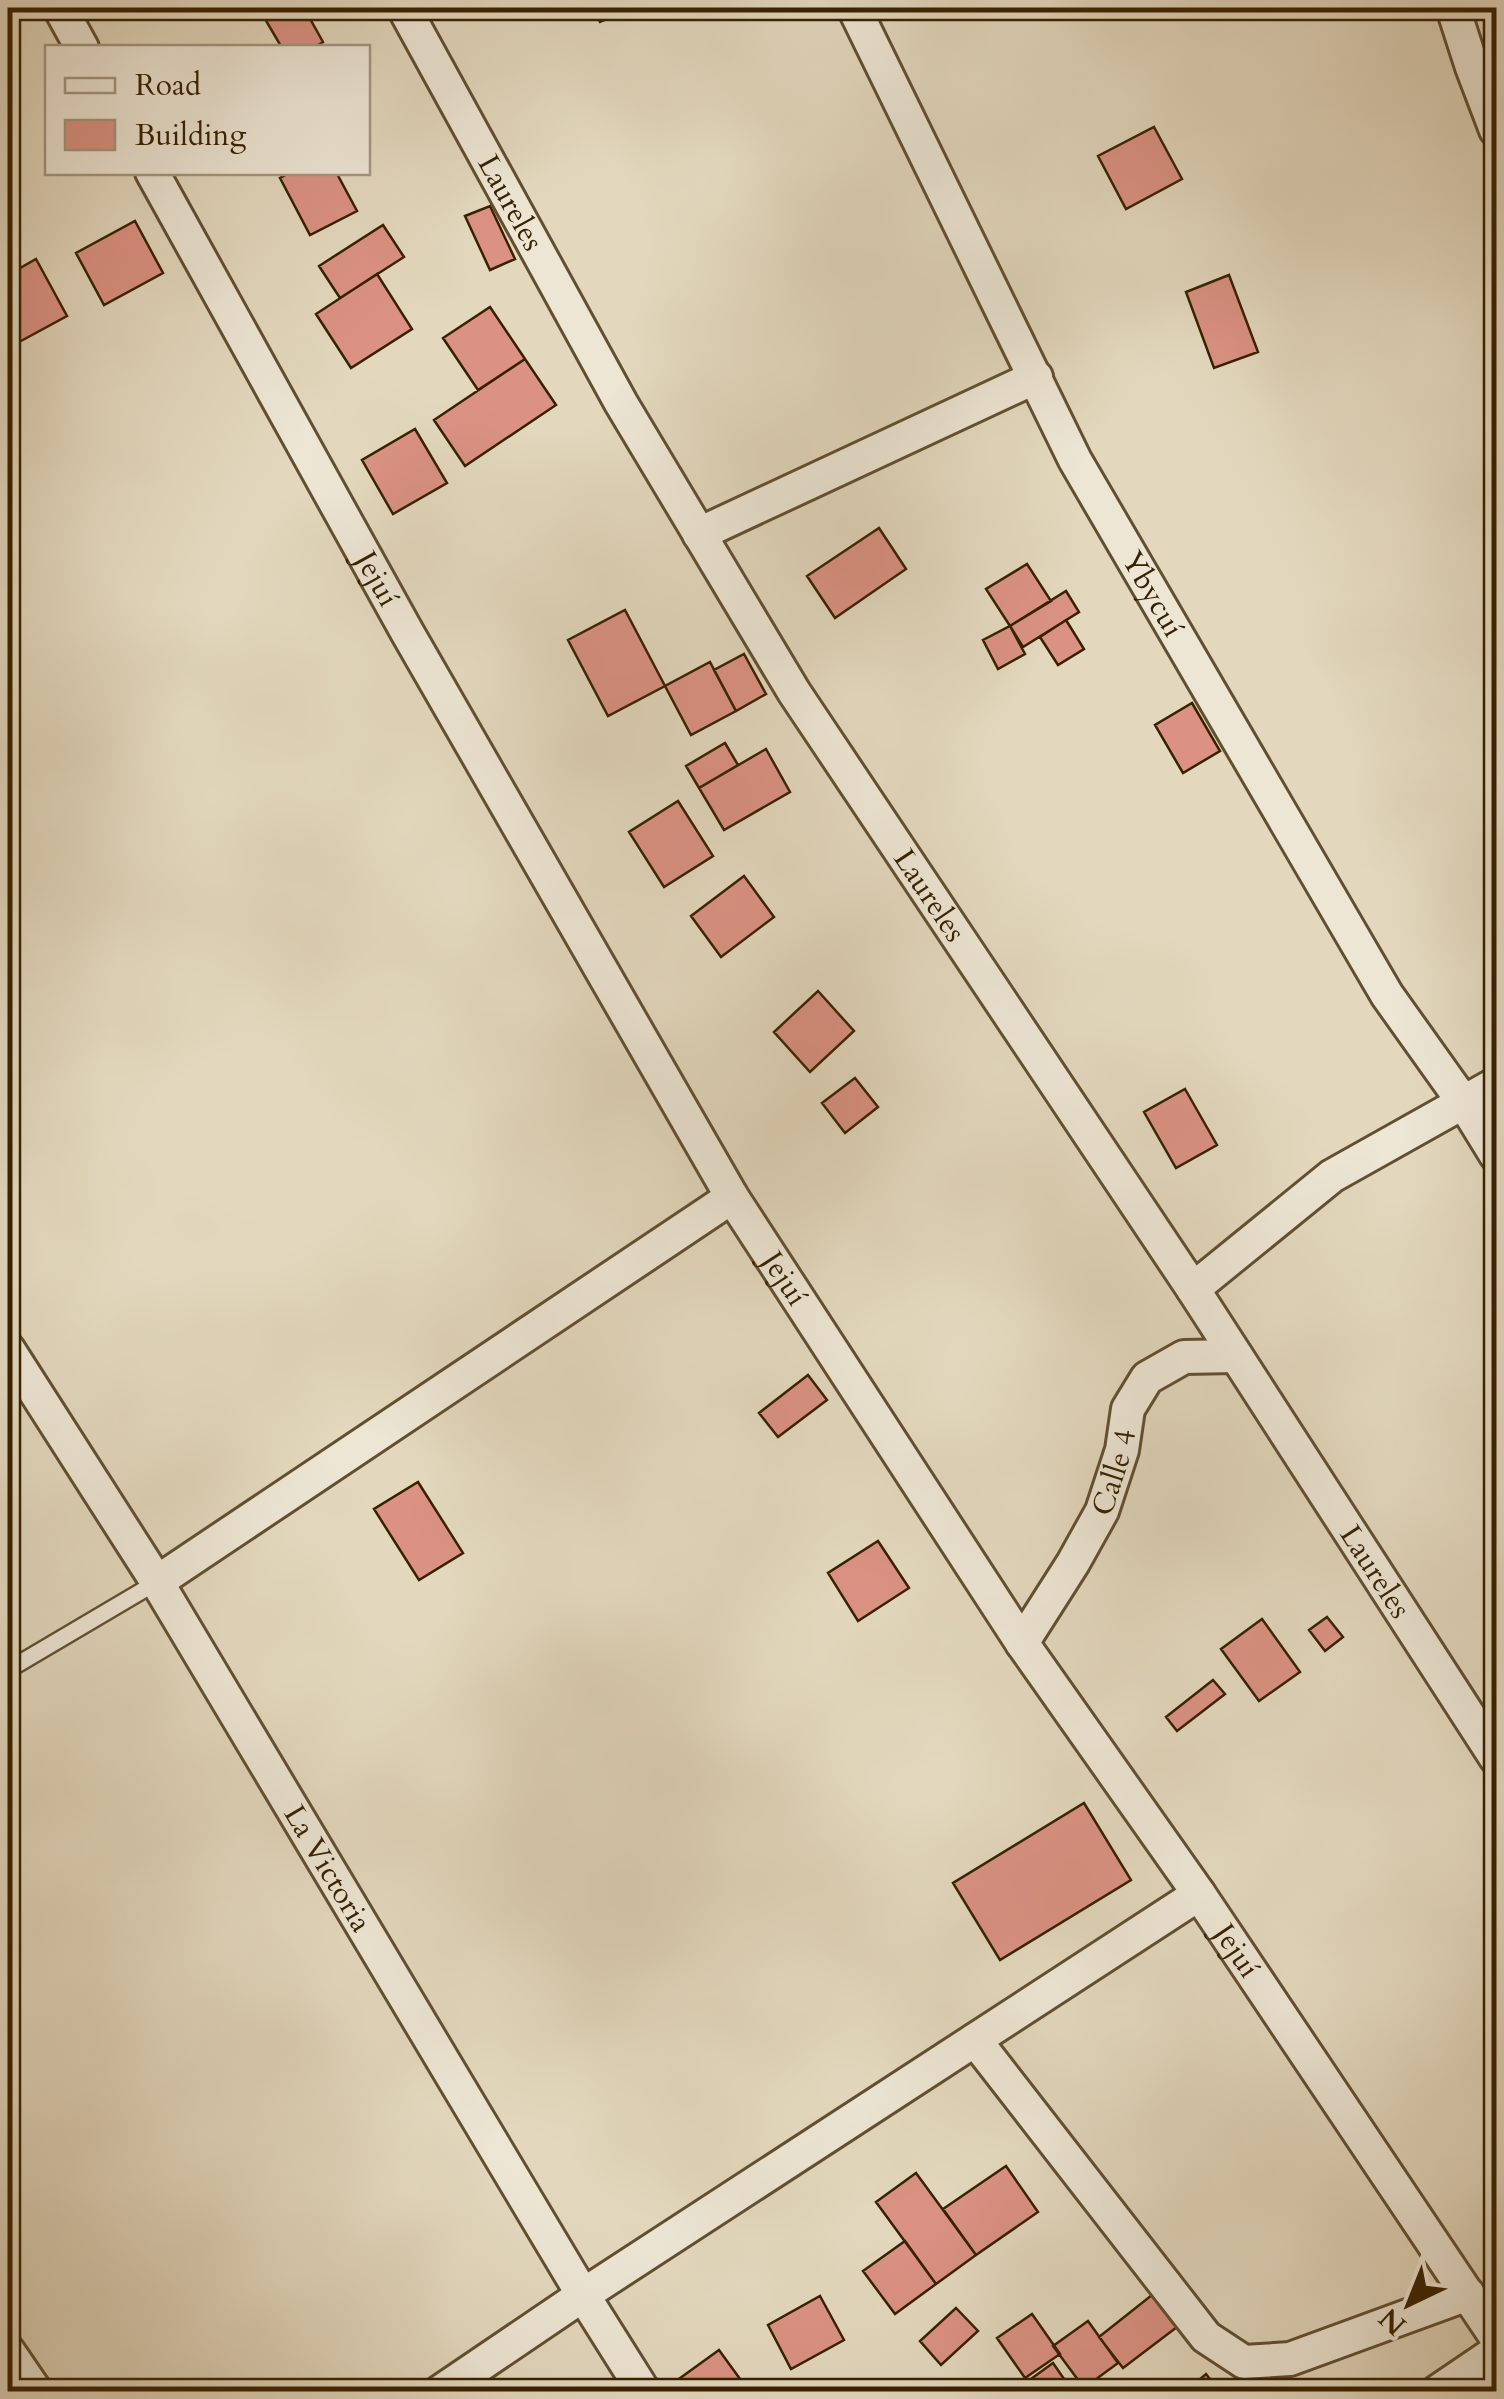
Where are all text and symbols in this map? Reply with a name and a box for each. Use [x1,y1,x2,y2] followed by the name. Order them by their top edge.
[45,45,370,175] legend
[135,65,201,106] text: Road
[135,115,246,156] text: Building
[468,148,553,258] street label: Laureles
[343,541,409,614] street label: Jejuí
[1111,544,1194,644] street label: Ybycuí
[884,841,975,950] street label: Laureles
[750,1240,817,1314] street label: Jejuí
[1082,1427,1146,1521] street label: Calle 4
[1330,1517,1420,1626] street label: Laureles
[274,1797,381,1940] street label: La Victoria
[1201,1912,1269,1986] street label: Jejuí
[1359,2254,1459,2354] north arrow
[1371,2299,1414,2344] text: N

